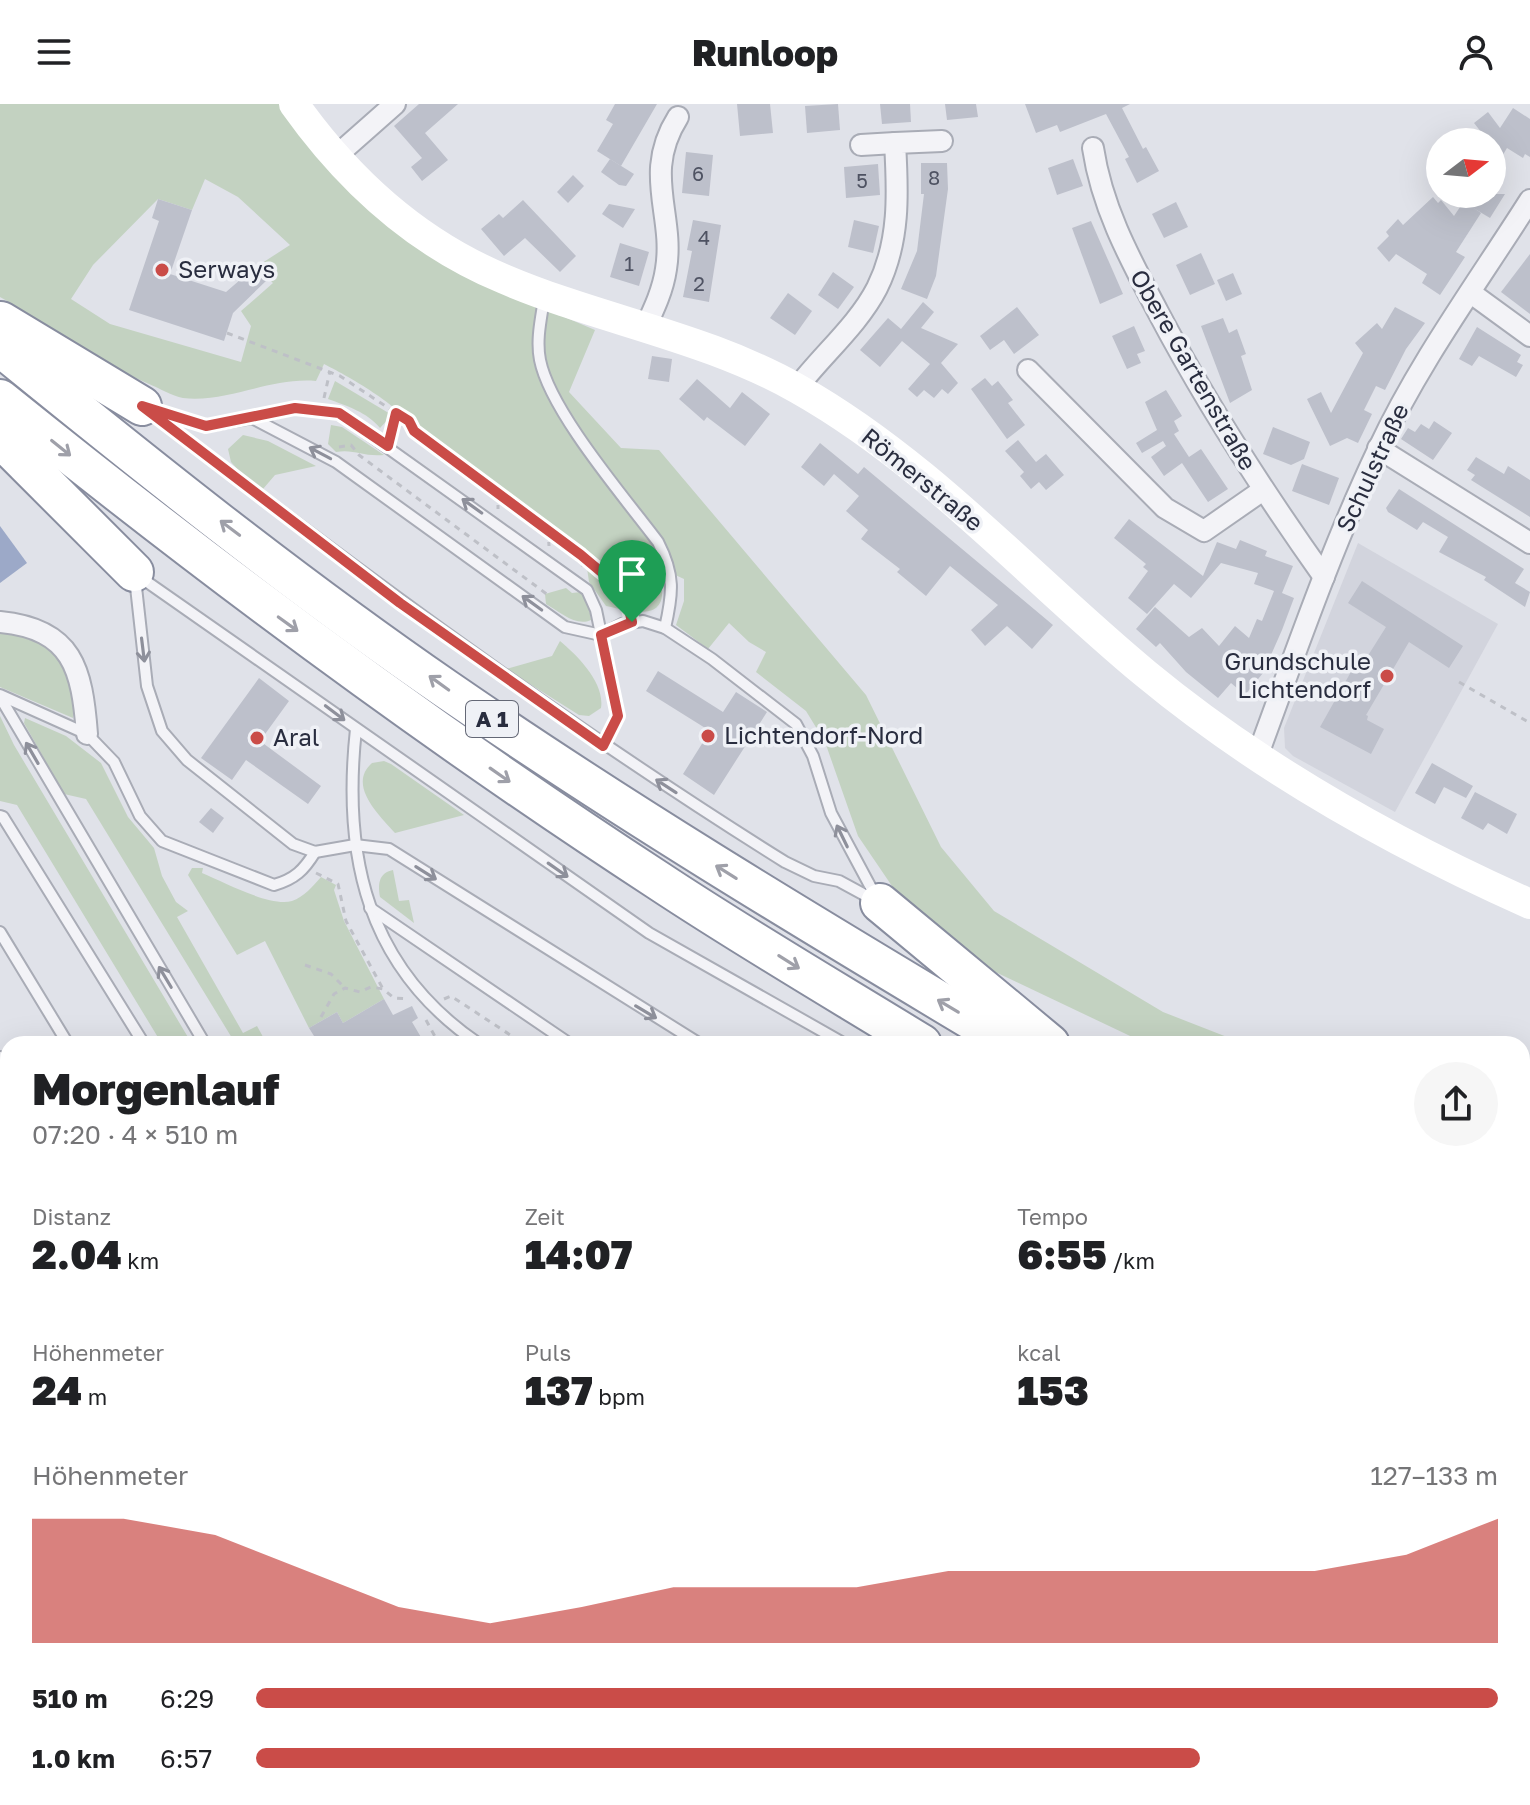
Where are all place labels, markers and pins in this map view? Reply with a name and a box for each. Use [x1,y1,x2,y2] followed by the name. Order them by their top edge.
[178,254,275,283] place label: Serways
[153,261,171,279] marker: Serways
[598,540,666,622] pin
[1224,646,1371,703] place label: Grundschule Lichtendorf
[1378,667,1396,685] marker: Grundschule Lichtendorf
[724,720,923,749] place label: Lichtendorf-Nord
[273,722,319,751] place label: Aral
[699,727,717,745] marker: Lichtendorf-Nord
[248,729,266,747] marker: Aral

